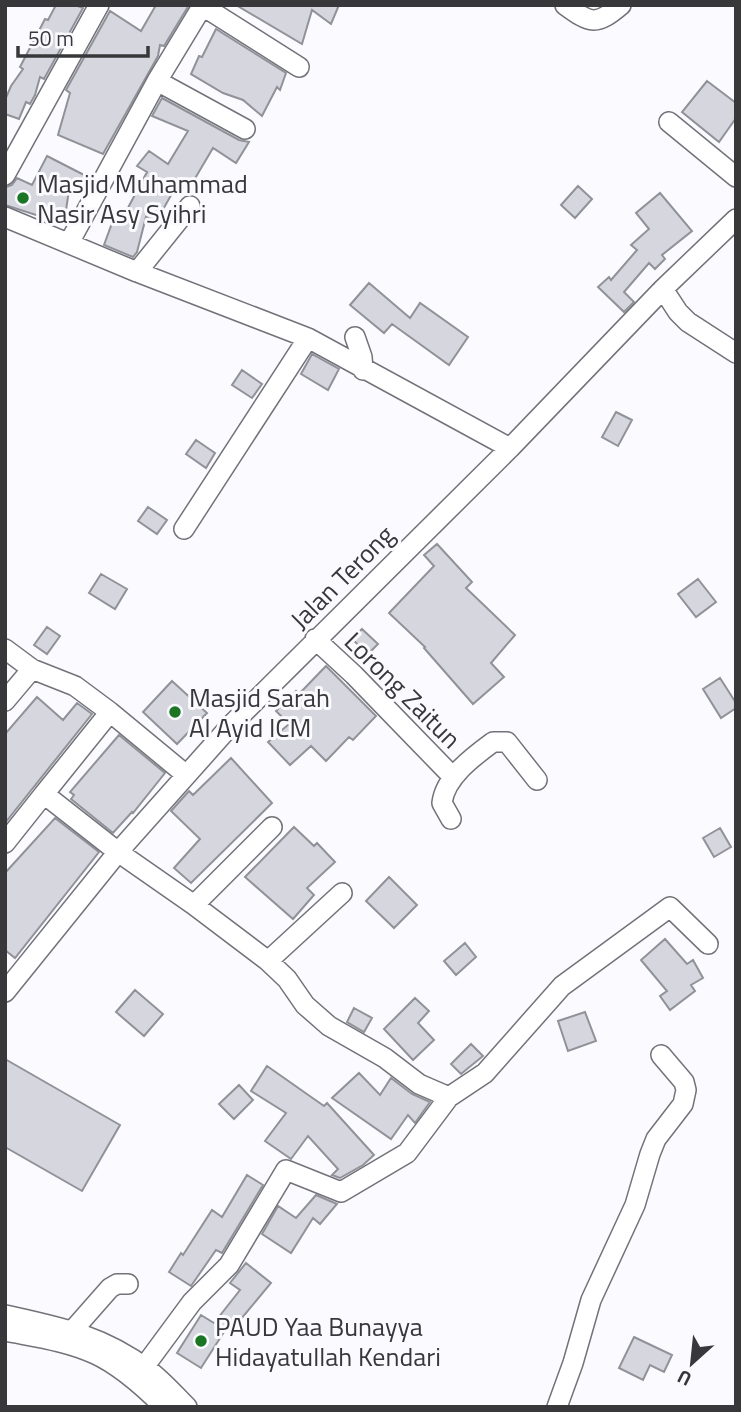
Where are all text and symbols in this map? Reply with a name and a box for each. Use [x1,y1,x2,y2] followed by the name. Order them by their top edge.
[18,14,147,58] scale bar
[28,22,74,54] text: 50 m
[37,164,248,233] place label: Masjid Muhammad Nasir Asy Syihri
[15,190,31,206] marker: Masjid Muhammad Nasir Asy Syihri
[281,516,403,638] street label: Jalan Terong
[336,623,470,757] street label: Lorong Zaitun
[189,678,330,747] place label: Masjid Sarah Al Ayid ICM
[167,704,183,720] marker: Masjid Sarah Al Ayid ICM
[215,1307,441,1376] place label: PAUD Yaa Bunayya Hidayatullah Kendari
[657,1328,727,1398] north arrow
[193,1333,209,1349] marker: PAUD Yaa Bunayya Hidayatullah Kendari
[672,1363,696,1394] text: U

